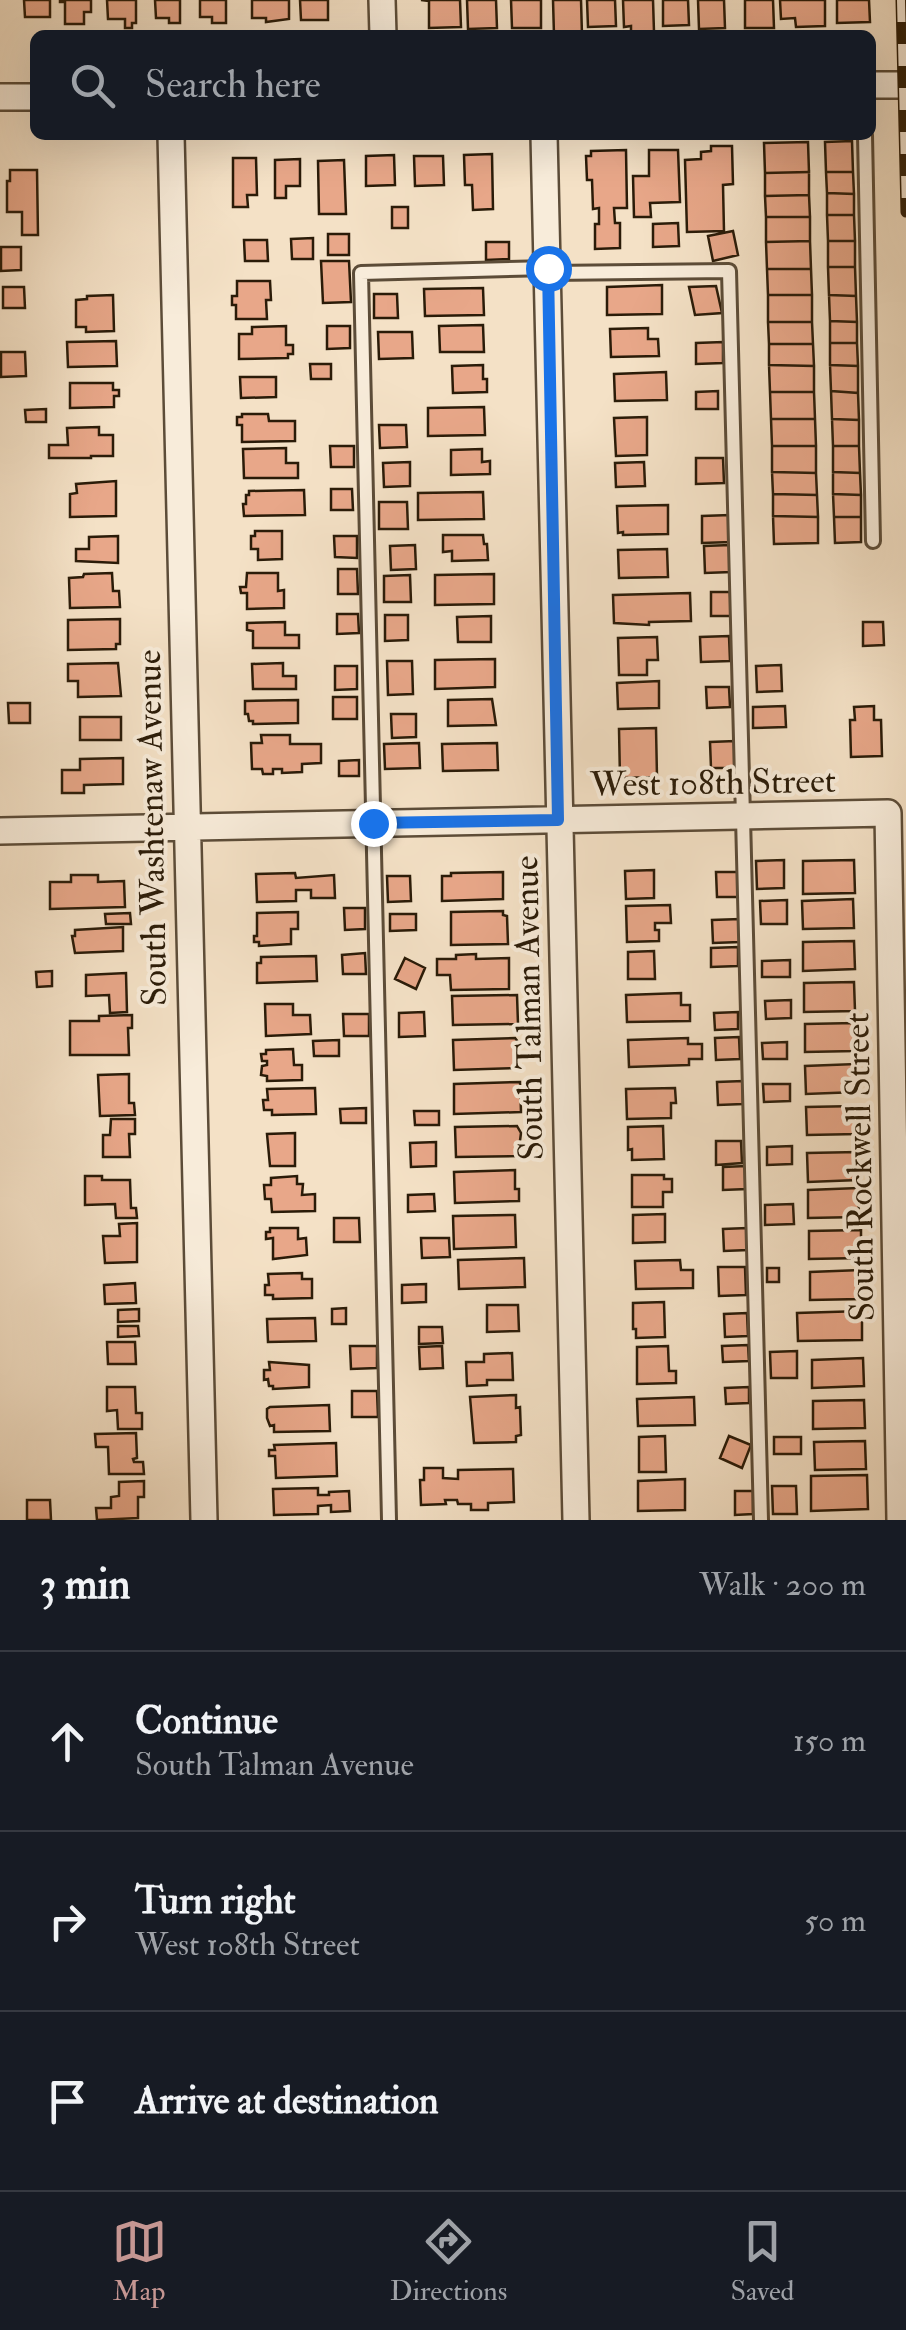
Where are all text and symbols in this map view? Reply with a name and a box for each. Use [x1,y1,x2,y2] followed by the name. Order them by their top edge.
[30,30,876,140] search box
[65,58,120,113] icon: search
[145,61,321,109] text: Search here
[526,246,572,292] route start
[127,649,177,1007] street label: South Washtenaw Avenue
[589,759,836,807] street label: West 108th Street
[351,801,397,847] route end
[504,855,554,1161] street label: South Talman Avenue
[835,1012,885,1322] street label: South Rockwell Street
[40,1559,130,1611] text: 3 min
[699,1565,866,1605] text: Walk · 200 m
[135,1697,278,1745] text: Continue
[40,1714,95,1769] icon: ahead
[793,1721,866,1761] text: 150 m
[135,1745,414,1785] text: South Talman Avenue
[135,1877,296,1925] text: Turn right
[40,1894,95,1949] icon: right
[804,1901,866,1941] text: 50 m
[135,1925,360,1965] text: West 108th Street
[40,2074,95,2129] icon: arrive
[135,2077,439,2125] text: Arrive at destination
[112,2214,167,2309] tab: Map
[390,2214,507,2309] tab: Directions
[730,2214,794,2309] tab: Saved

